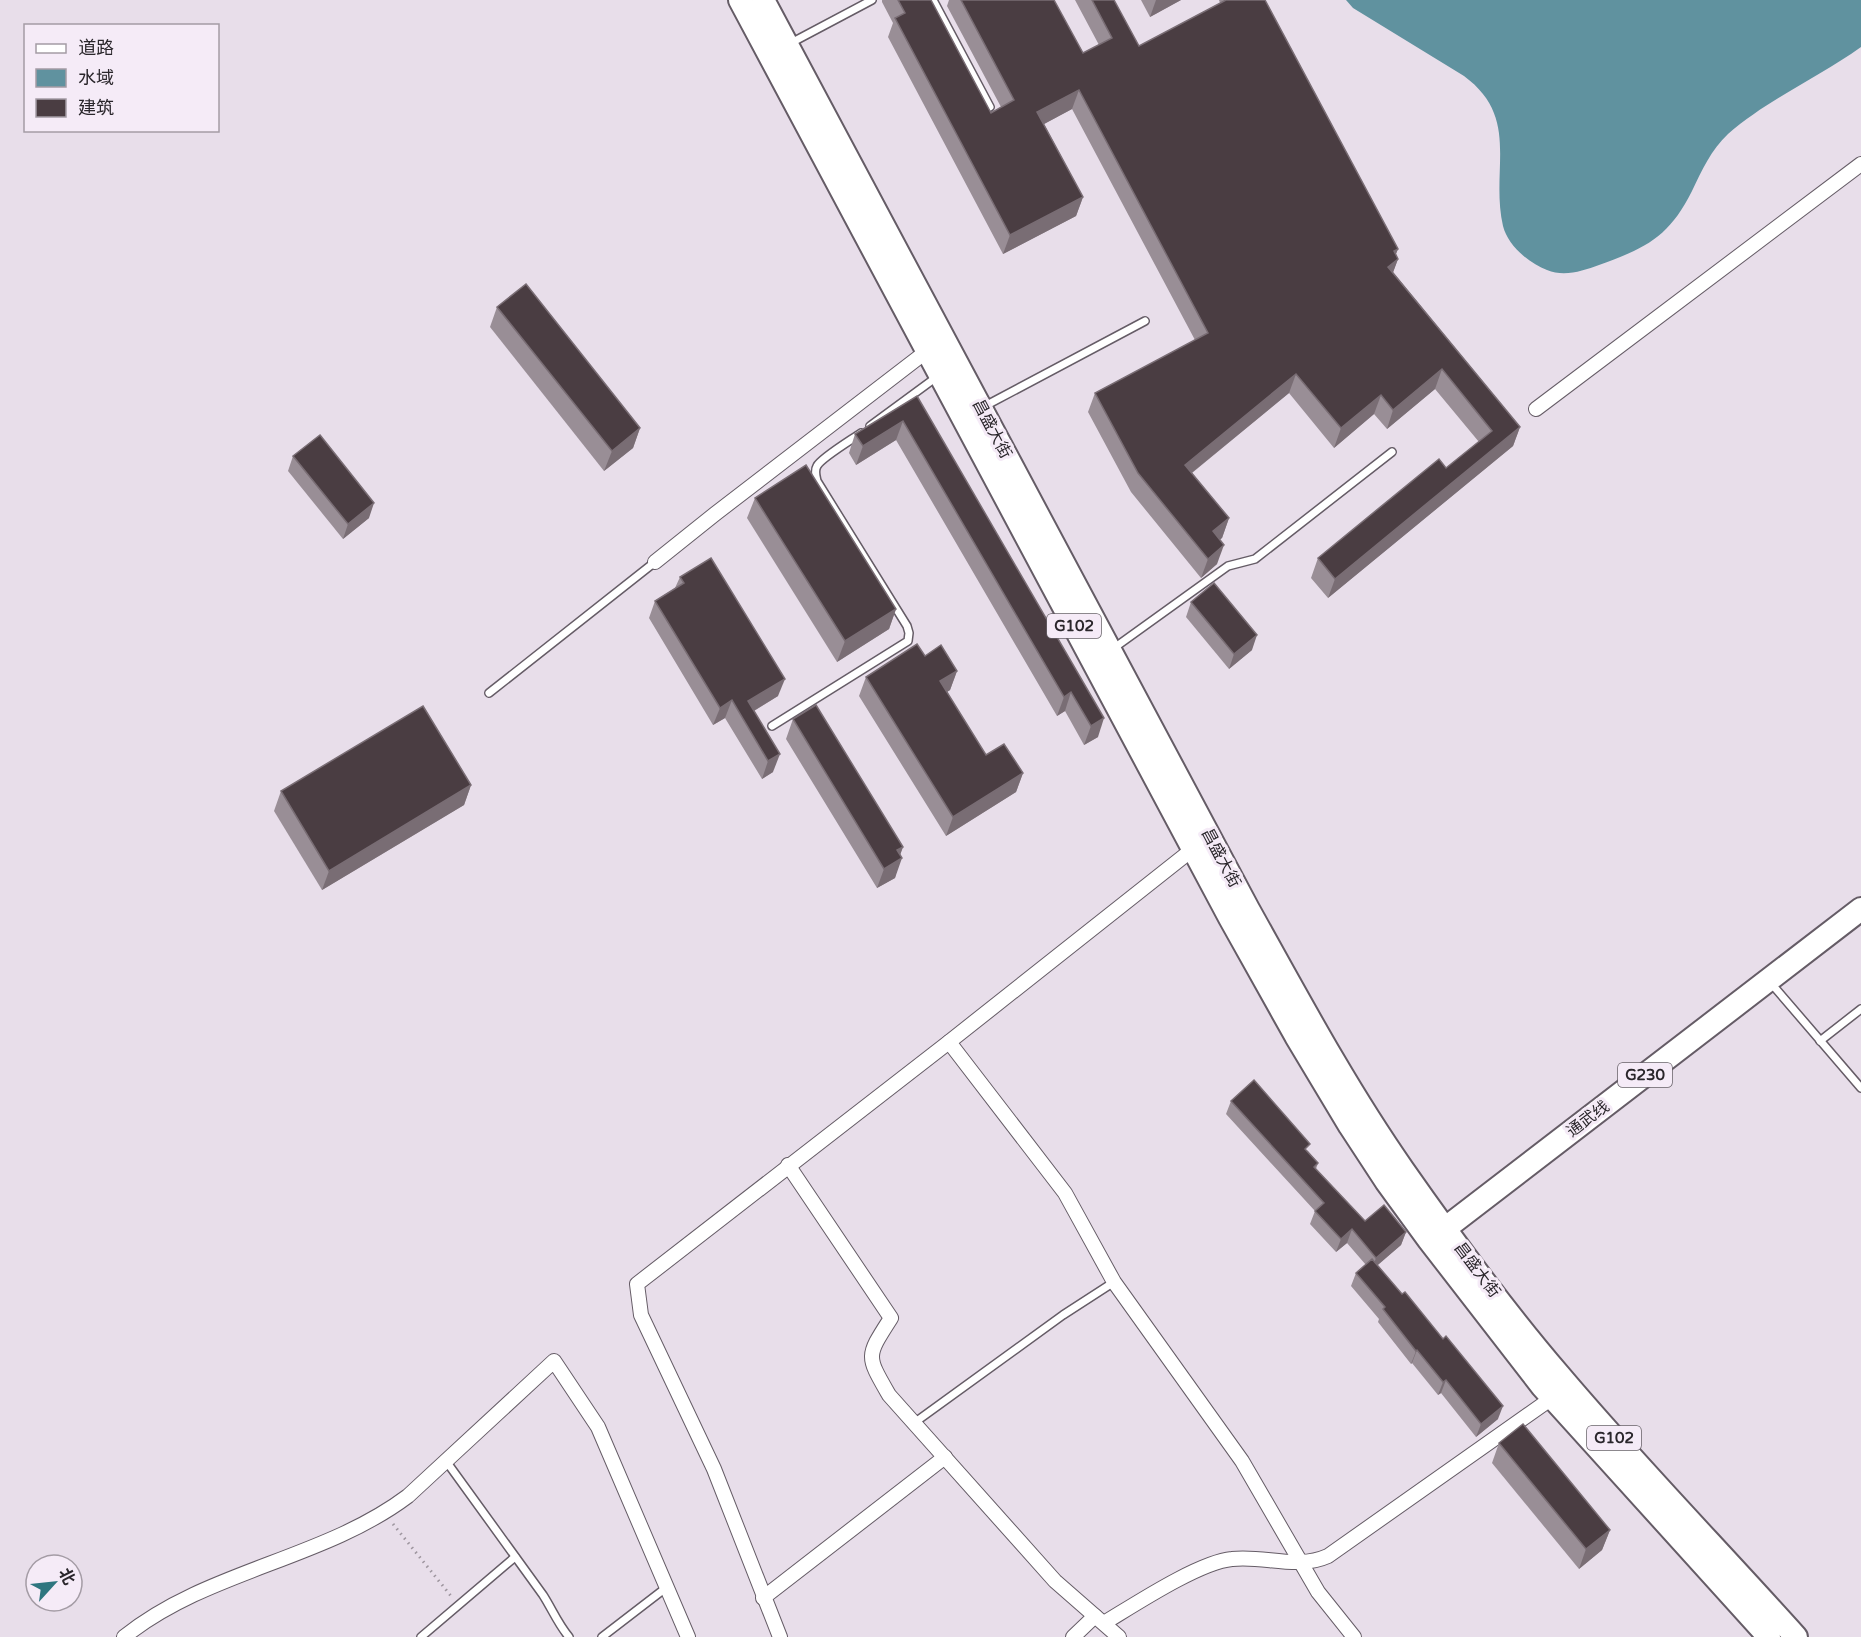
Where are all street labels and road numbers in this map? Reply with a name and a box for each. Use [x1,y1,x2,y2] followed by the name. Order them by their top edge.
[968,396,1016,462] street label: 昌盛大街
[1047,614,1101,638] road number: G102
[1197,825,1245,891] street label: 昌盛大街
[1618,1063,1672,1087] road number: G230
[1563,1097,1613,1141] street label: 通武线
[1450,1238,1504,1302] street label: 昌盛大街
[1587,1426,1641,1450] road number: G102

